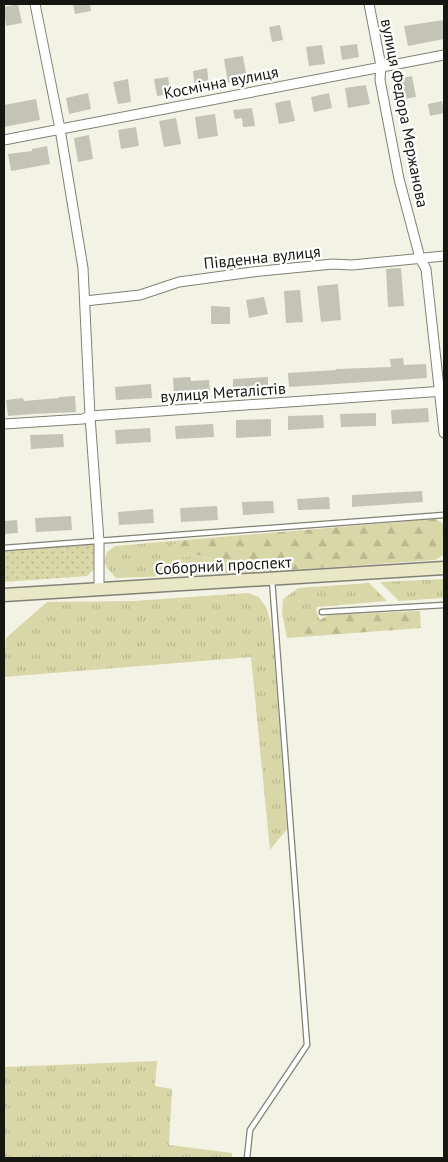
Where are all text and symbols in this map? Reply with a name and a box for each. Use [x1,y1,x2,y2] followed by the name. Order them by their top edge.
[377,17,433,209] street label: вулиця Федора Мержанова
[162,61,280,103] street label: Космічна вулиця
[203,241,321,273] street label: Південна вулиця
[160,378,286,406] street label: вулиця Металістів
[154,551,293,579] street label: Соборний проспект

